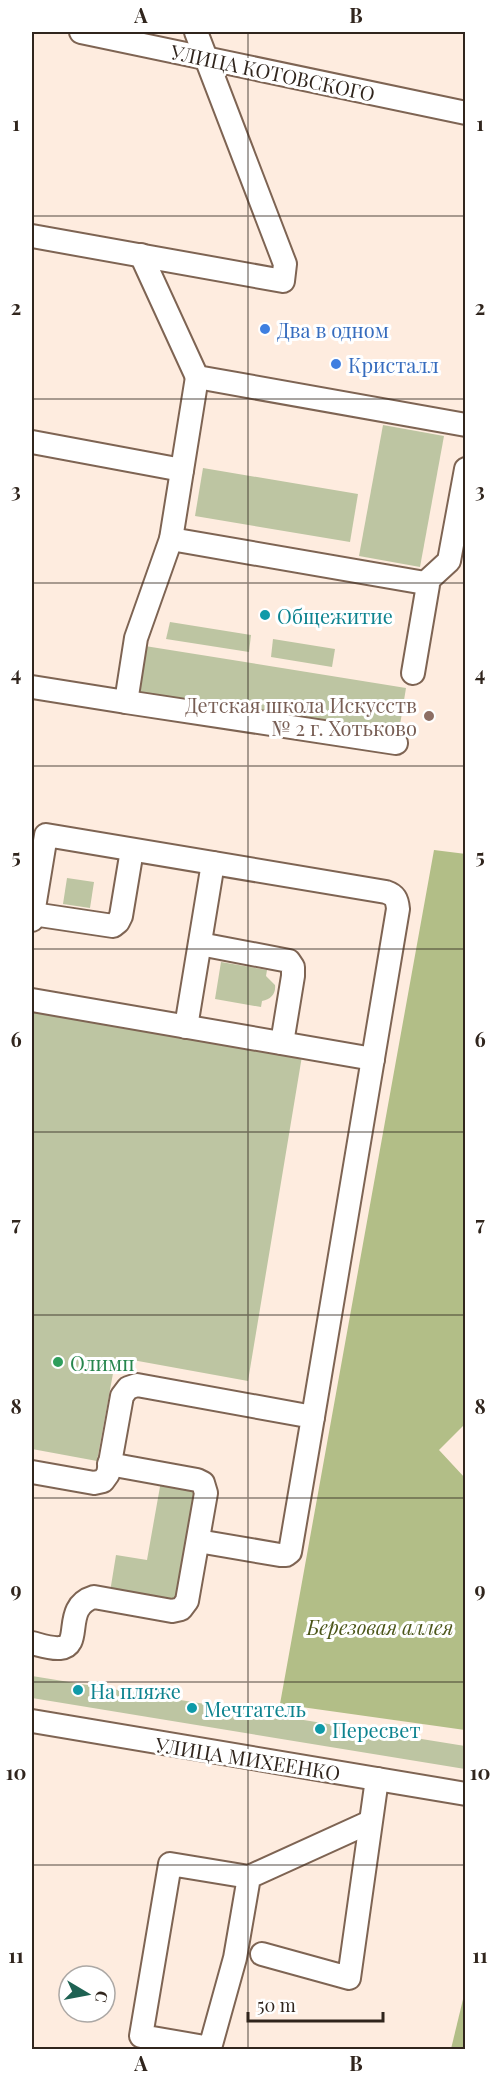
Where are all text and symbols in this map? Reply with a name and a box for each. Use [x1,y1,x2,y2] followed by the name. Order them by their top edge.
[133,1,148,28] text: A
[349,1,363,28] text: B
[167,37,378,107] street label: УЛИЦА КОТОВСКОГО
[12,109,20,136] text: 1
[476,109,484,136] text: 1
[11,293,21,320] text: 2
[475,293,485,320] text: 2
[277,316,389,343] place label: Два в одном
[258,322,272,336] marker: Два в одном
[348,351,439,378] place label: Кристалл
[329,357,343,371] marker: Кристалл
[11,476,21,503] text: 3
[475,476,485,503] text: 3
[277,602,393,629] place label: Общежитие
[258,608,272,622] marker: Общежитие
[11,659,21,686] text: 4
[475,659,485,686] text: 4
[185,691,417,741] place label: Детская школа Искусств № 2 г. Хотьково
[422,709,436,723] marker: Детская школа Искусств № 2 г. Хотьково
[11,842,21,869] text: 5
[475,842,485,869] text: 5
[10,1025,22,1052] text: 6
[474,1025,486,1052] text: 6
[11,1209,21,1236] text: 7
[475,1209,485,1236] text: 7
[70,1349,134,1376] place label: Олимп
[51,1355,65,1369] marker: Олимп
[10,1392,22,1419] text: 8
[474,1392,486,1419] text: 8
[10,1575,22,1602] text: 9
[474,1575,486,1602] text: 9
[306,1613,453,1640] park label: Березовая аллея
[90,1677,181,1704] place label: На пляже
[71,1683,85,1697] marker: На пляже
[204,1695,306,1722] place label: Мечтатель
[185,1701,199,1715] marker: Мечтатель
[332,1716,420,1743] place label: Пересвет
[313,1722,327,1736] marker: Пересвет
[153,1730,342,1786] street label: УЛИЦА МИХЕЕНКО
[6,1758,26,1785] text: 10
[470,1758,490,1785] text: 10
[8,1941,24,1968] text: 11
[472,1941,488,1968] text: 11
[57,1964,117,2024] north arrow
[248,1985,383,2023] scale bar
[91,1989,114,2004] text: С
[257,1993,296,2017] text: 50 m
[133,2049,148,2076] text: A
[349,2049,363,2076] text: B

